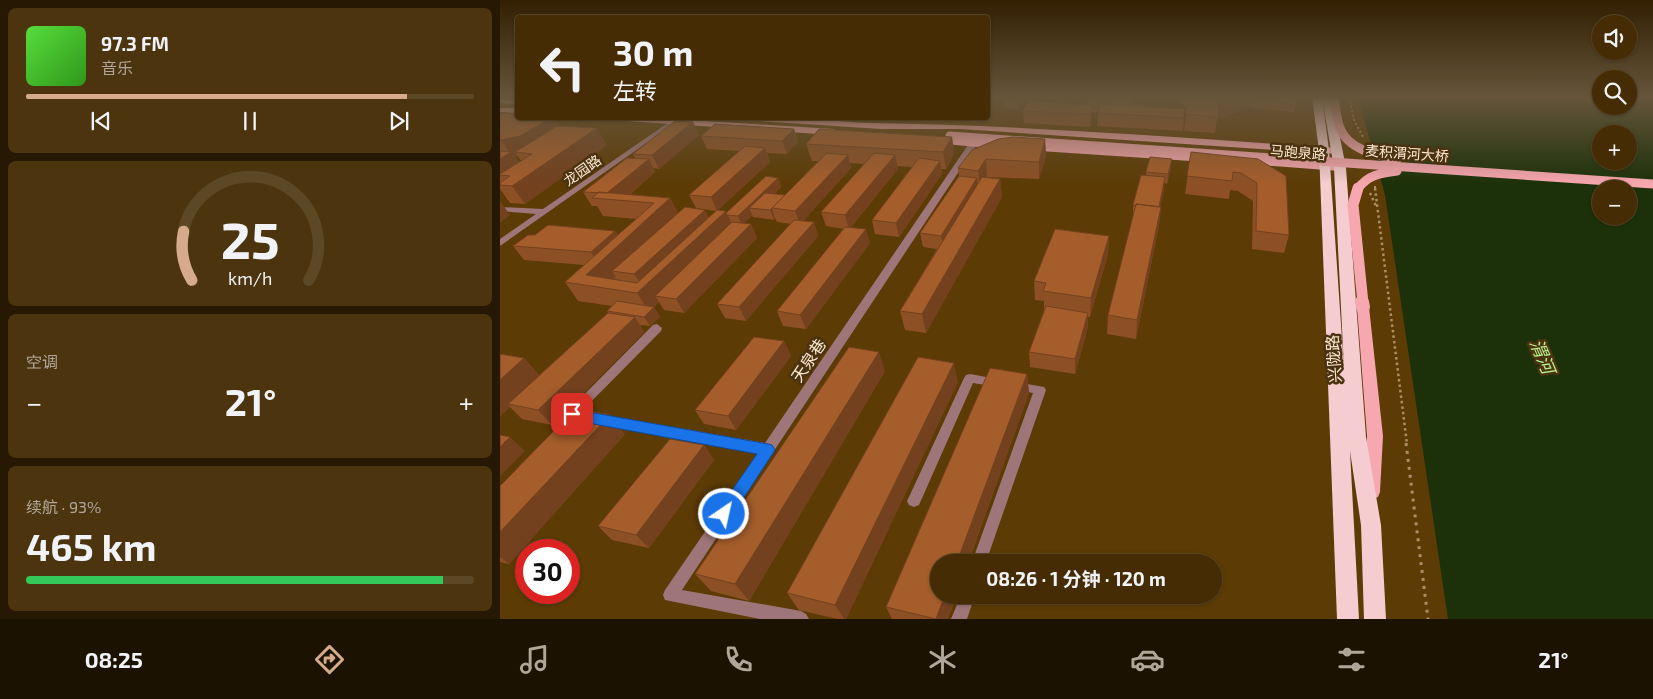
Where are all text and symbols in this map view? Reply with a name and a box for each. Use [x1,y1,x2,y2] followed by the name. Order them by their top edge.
[1592,15,1637,225] map controls
[1592,15,1637,60] button: sound
[613,31,693,73] text: 30 m
[101,32,169,55] text: 97.3 FM
[530,35,595,100] icon: left
[101,58,133,77] text: 音乐
[1592,70,1637,115] button: search
[613,77,657,103] text: 左转
[87,107,115,135] icon: previous
[236,107,264,135] icon: pause
[385,107,413,135] icon: next
[1592,125,1637,170] button: +
[1269,142,1327,162] street label: 马跑泉路
[1365,142,1449,164] street label: 麦积渭河大桥
[560,151,604,189] street label: 龙园路
[1592,180,1637,225] button: −
[221,207,279,269] text: 25
[228,267,272,289] text: km/h
[1322,334,1344,384] street label: 兴陇路
[787,335,829,385] street label: 天泉巷
[1526,335,1561,380] water label: 渭河
[26,352,58,371] text: 空调
[225,378,276,424] text: 21°
[26,385,42,419] text: −
[459,385,474,419] text: +
[551,393,593,435] pin
[558,400,586,428] icon: arrive
[697,487,749,539] position arrow
[26,497,101,516] text: 续航 · 93%
[26,523,157,569] text: 465 km
[515,539,580,604] speed limit sign: 30
[986,567,1166,590] text: 08:26 · 1 分钟 · 120 m
[312,642,347,677] icon: directions
[517,642,552,677] icon: music
[721,642,756,677] icon: phone
[925,642,960,677] icon: climate
[1130,642,1165,677] icon: car
[1334,642,1369,677] icon: filters
[85,646,143,672] text: 08:25
[1538,646,1568,672] text: 21°

